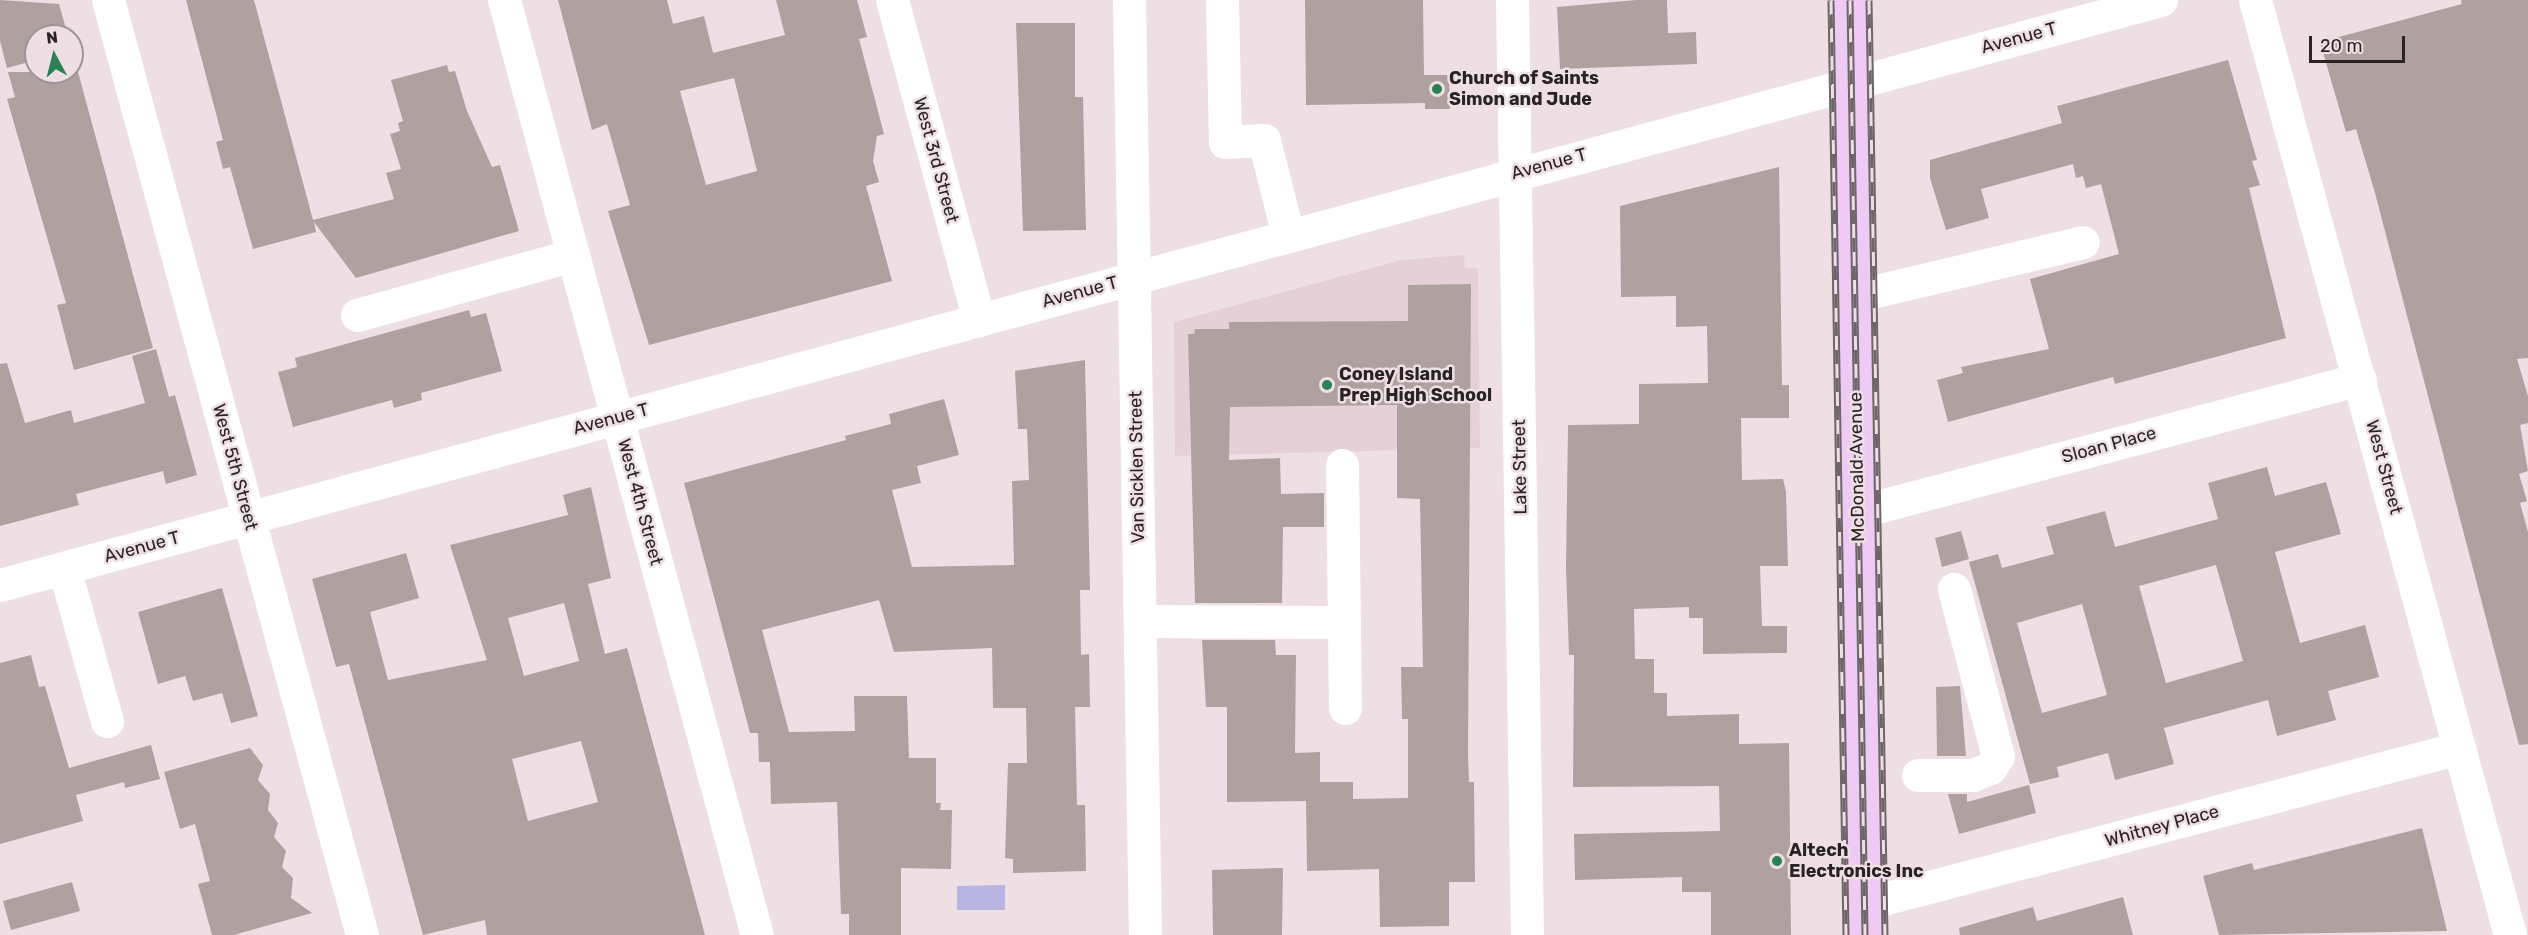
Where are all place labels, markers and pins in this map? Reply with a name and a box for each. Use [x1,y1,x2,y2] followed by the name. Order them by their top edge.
[1449,68,1599,110] place label: Church of Saints Simon and Jude
[1430,82,1444,96] marker: Church of Saints Simon and Jude
[1339,364,1492,406] place label: Coney Island Prep High School
[1320,378,1334,392] marker: Coney Island Prep High School
[1789,840,1924,882] place label: Altech Electronics Inc
[1770,854,1784,868] marker: Altech Electronics Inc

